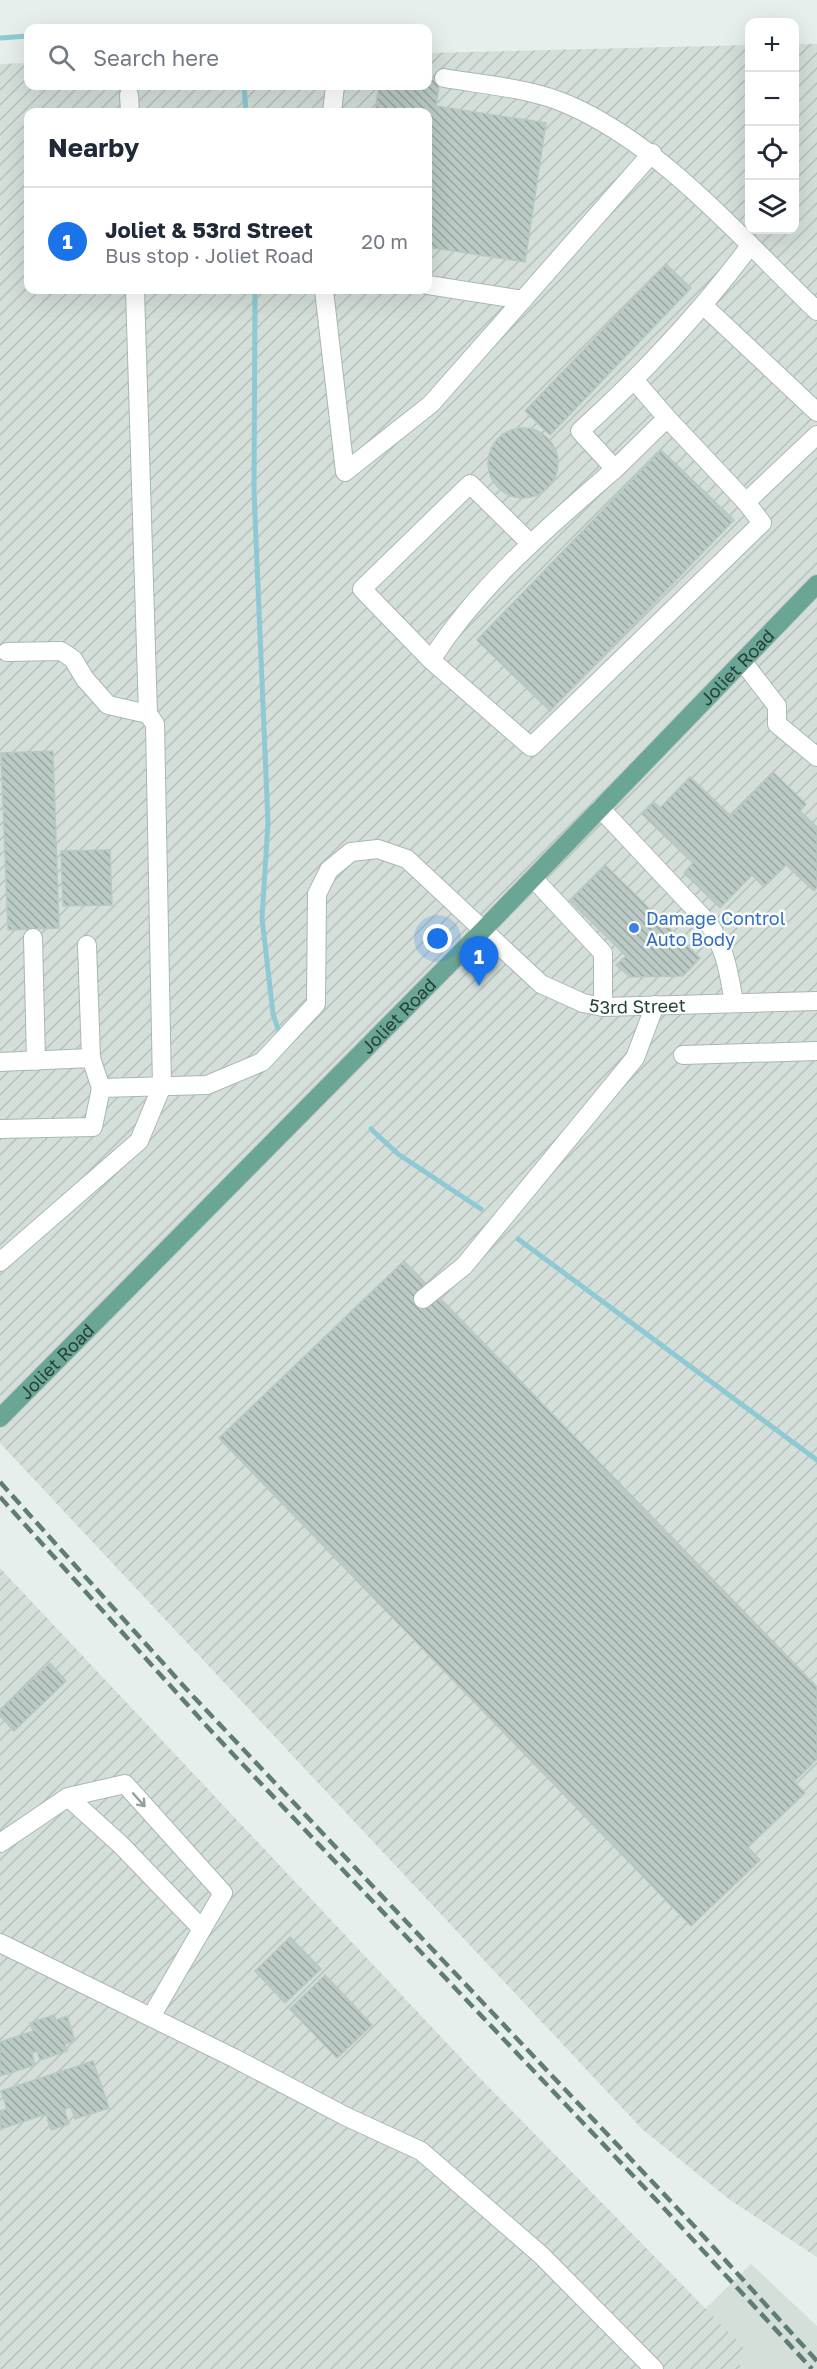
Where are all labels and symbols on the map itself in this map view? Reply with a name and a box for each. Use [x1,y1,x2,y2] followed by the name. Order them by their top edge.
[695,624,779,710] street label: Joliet Road
[646,907,786,950] place label: Damage Control Auto Body
[627,921,641,935] marker: Damage Control Auto Body
[423,924,452,953] your location
[460,936,498,986] pin: 1
[356,973,440,1058] street label: Joliet Road
[587,993,686,1018] street label: 53rd Street
[14,1319,98,1404] street label: Joliet Road
[132,1792,146,1807] one-way arrow

